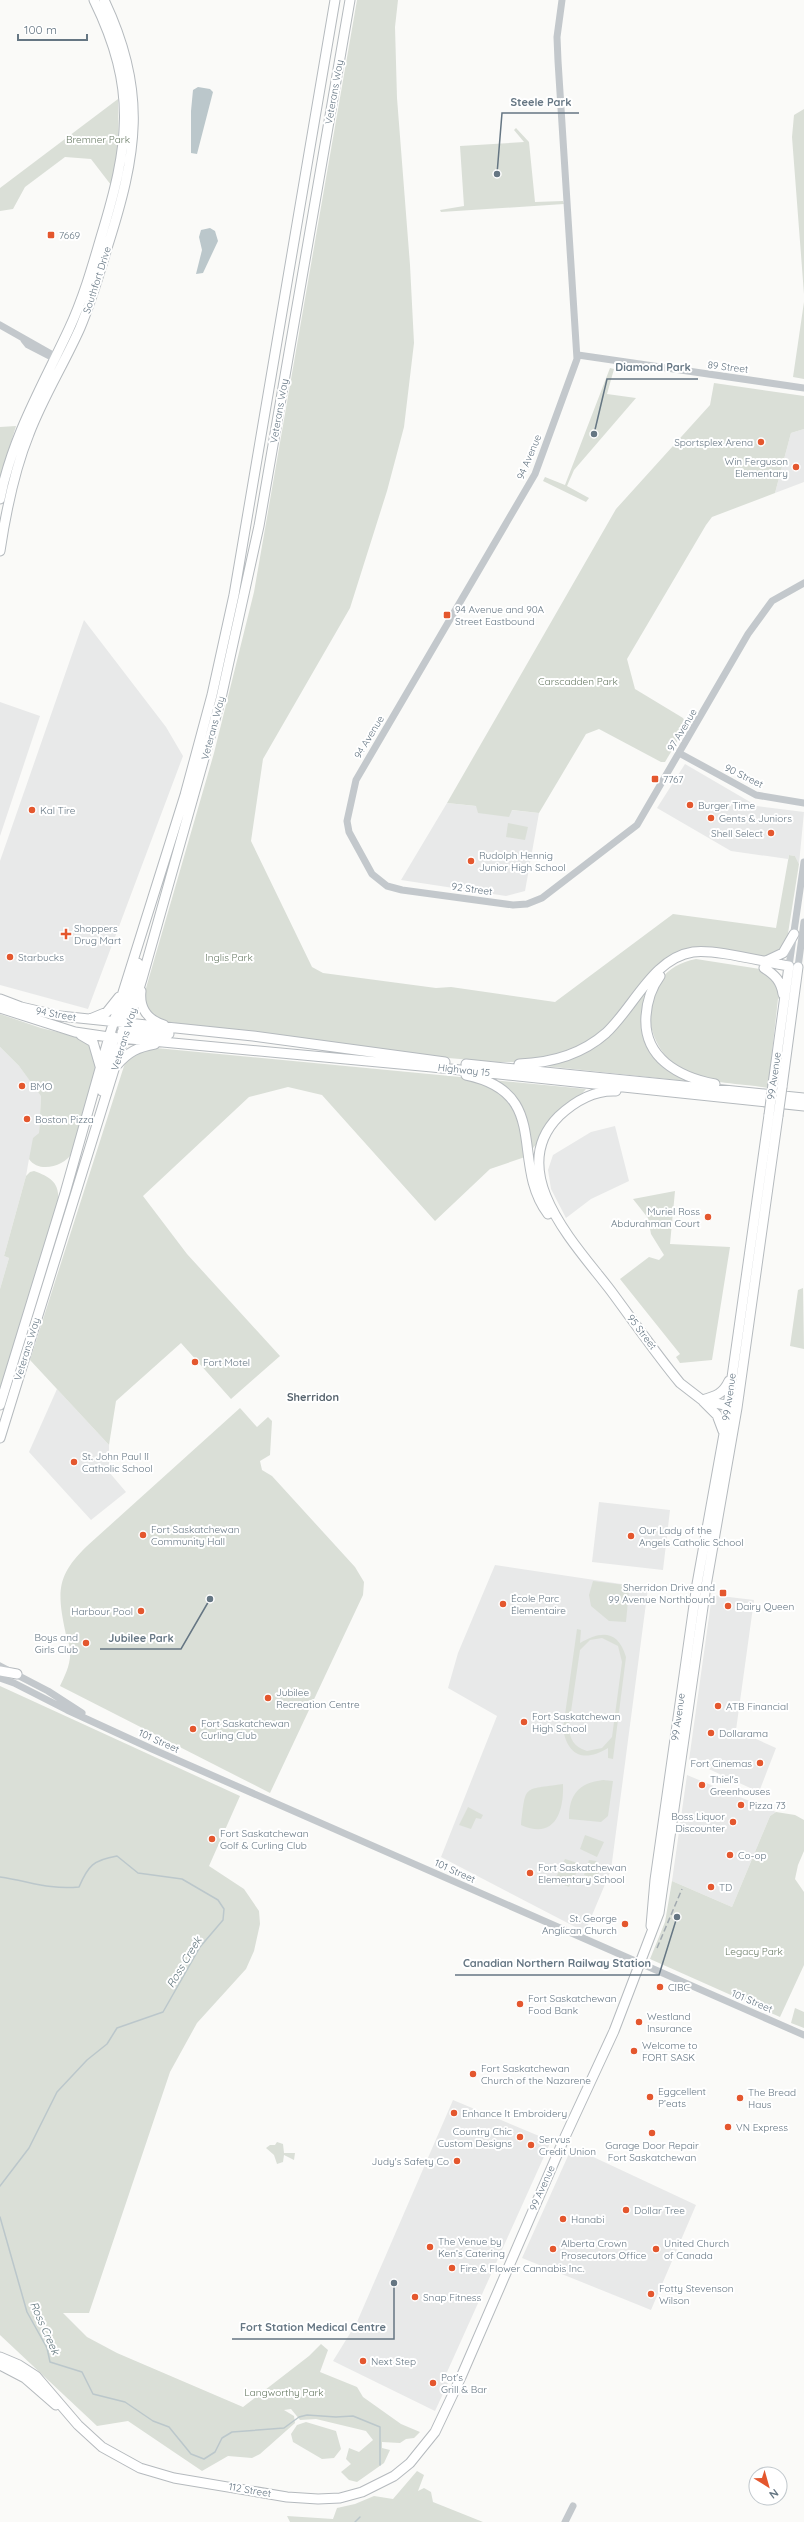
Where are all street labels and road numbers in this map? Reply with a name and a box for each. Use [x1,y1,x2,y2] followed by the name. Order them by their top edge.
[322,59,346,125] street label: Veterans Way
[80,245,114,315] street label: Southfort Drive
[707,358,750,376] street label: 89 Street
[267,378,291,444] street label: Veterans Way
[514,432,544,482] street label: 94 Avenue
[198,695,228,761] street label: Veterans Way
[664,706,700,754] street label: 97 Avenue
[351,713,387,761] street label: 94 Avenue
[722,761,766,791] street label: 90 Street
[451,880,494,898] street label: 92 Street
[35,1004,78,1024] street label: 94 Street
[108,1006,140,1072] street label: Veterans Way
[764,1051,784,1101] street label: 99 Avenue
[437,1061,491,1079] street label: Highway 15
[624,1312,660,1353] street label: 95 Street
[11,1316,43,1382] street label: Veterans Way
[719,1372,739,1422] street label: 99 Avenue
[668,1692,688,1742] street label: 99 Avenue
[137,1726,182,1756] street label: 101 Street
[433,1856,478,1886] street label: 101 Street
[729,1987,775,2016] street label: 101 Street
[526,2163,558,2213] street label: 99 Avenue
[228,2480,273,2500] street label: 112 Street

